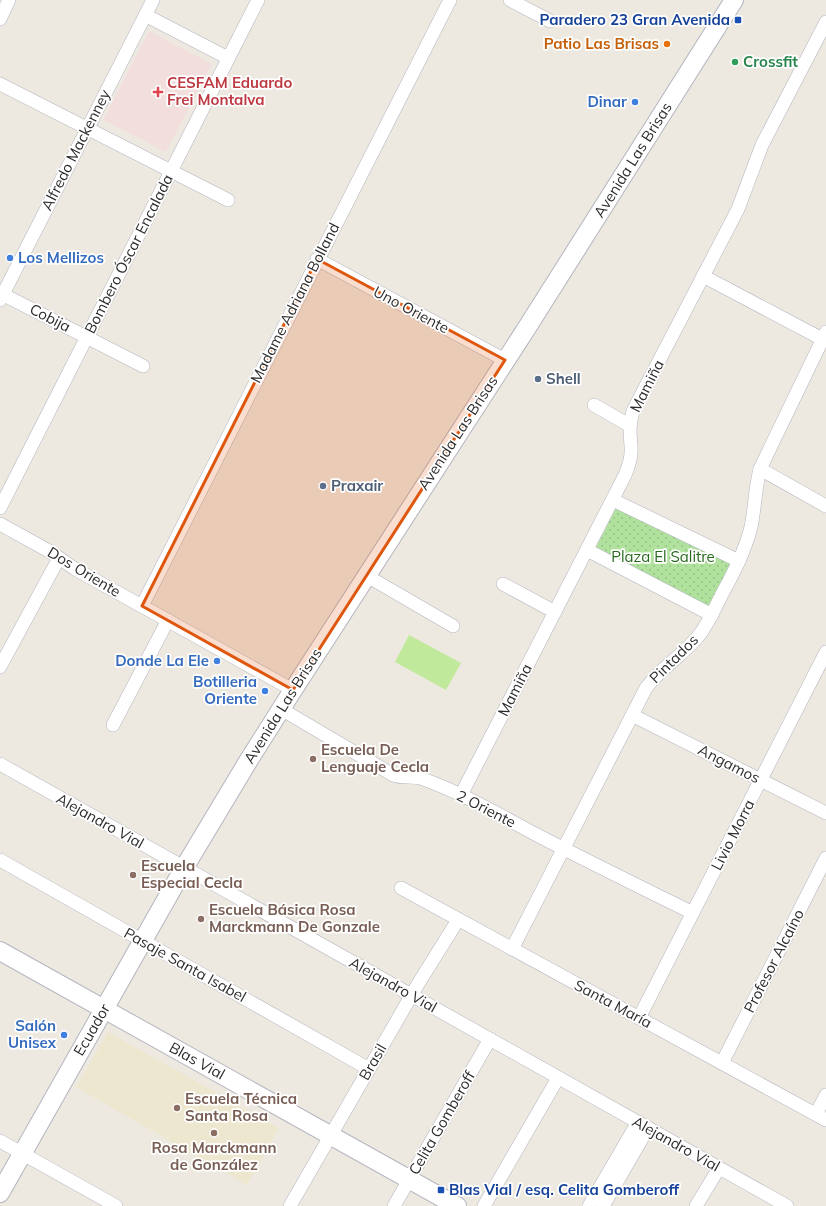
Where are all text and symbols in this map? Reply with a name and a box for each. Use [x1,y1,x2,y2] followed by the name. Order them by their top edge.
[540,10,730,29] place label: Paradero 23 Gran Avenida
[733,15,743,25] marker: Paradero 23 Gran Avenida
[544,34,659,53] place label: Patio Las Brisas
[662,39,672,49] marker: Patio Las Brisas
[743,52,798,71] place label: Crossfit
[730,57,740,67] marker: Crossfit
[167,73,292,109] place label: CESFAM Eduardo Frei Montalva
[37,86,114,213] street label: Alfredo Mackenney
[152,86,164,98] marker: CESFAM Eduardo Frei Montalva
[587,92,627,111] place label: Dinar
[630,97,640,107] marker: Dinar
[589,98,676,221] street label: Avenida Las Brisas
[80,171,177,337] street label: Bombero Óscar Encalada
[246,219,343,386] street label: Madame Adriana Bolland
[18,248,104,267] place label: Los Mellizos
[5,253,15,263] marker: Los Mellizos
[370,282,452,337] street label: Uno Oriente
[27,299,74,336] street label: Cobija
[625,356,668,415] street label: Mamiña
[546,369,581,388] place label: Shell
[414,372,502,493] street label: Avenida Las Brisas
[533,374,543,384] marker: Shell
[331,476,383,495] place label: Praxair
[318,481,328,491] marker: Praxair
[44,542,124,601] street label: Dos Oriente
[611,547,715,566] park label: Plaza El Salitre
[645,630,702,687] street label: Pintados
[239,644,326,767] street label: Avenida Las Brisas
[115,651,209,670] place label: Donde La Ele
[212,656,222,666] marker: Donde La Ele
[493,660,536,719] street label: Mamiña
[193,672,257,708] place label: Botilleria Oriente
[260,686,270,696] marker: Botilleria Oriente
[321,740,429,776] place label: Escuela De Lenguaje Cecla
[695,740,763,787] street label: Angamos
[308,754,318,764] marker: Escuela De Lenguaje Cecla
[453,786,519,832] street label: 2 Oriente
[53,789,148,853] street label: Alejandro Vial
[707,796,759,873] street label: Livio Morra
[141,856,242,892] place label: Escuela Especial Cecla
[128,870,138,880] marker: Escuela Especial Cecla
[209,900,380,936] place label: Escuela Básica Rosa Marckmann De Gonzale
[739,906,808,1016] street label: Profesor Alcaíno
[196,914,206,924] marker: Escuela Básica Rosa Marckmann De Gonzale
[121,923,250,1006] street label: Pasaje Santa Isabel
[346,953,441,1017] street label: Alejandro Vial
[571,975,655,1032] street label: Santa María
[69,1000,114,1059] street label: Ecuador
[8,1016,57,1052] place label: Salón Unisex
[59,1030,69,1040] marker: Salón Unisex
[166,1038,228,1084] street label: Blas Vial
[355,1040,391,1083] street label: Brasil
[404,1067,479,1178] street label: Celita Gomberoff
[185,1089,297,1125] place label: Escuela Técnica Santa Rosa
[172,1103,182,1113] marker: Escuela Técnica Santa Rosa
[629,1112,724,1176] street label: Alejandro Vial
[209,1128,219,1138] marker: Rosa Marckmann de González
[152,1138,276,1174] place label: Rosa Marckmann de González
[449,1180,680,1199] place label: Blas Vial / esq. Celita Gomberoff
[436,1185,446,1195] marker: Blas Vial / esq. Celita Gomberoff

